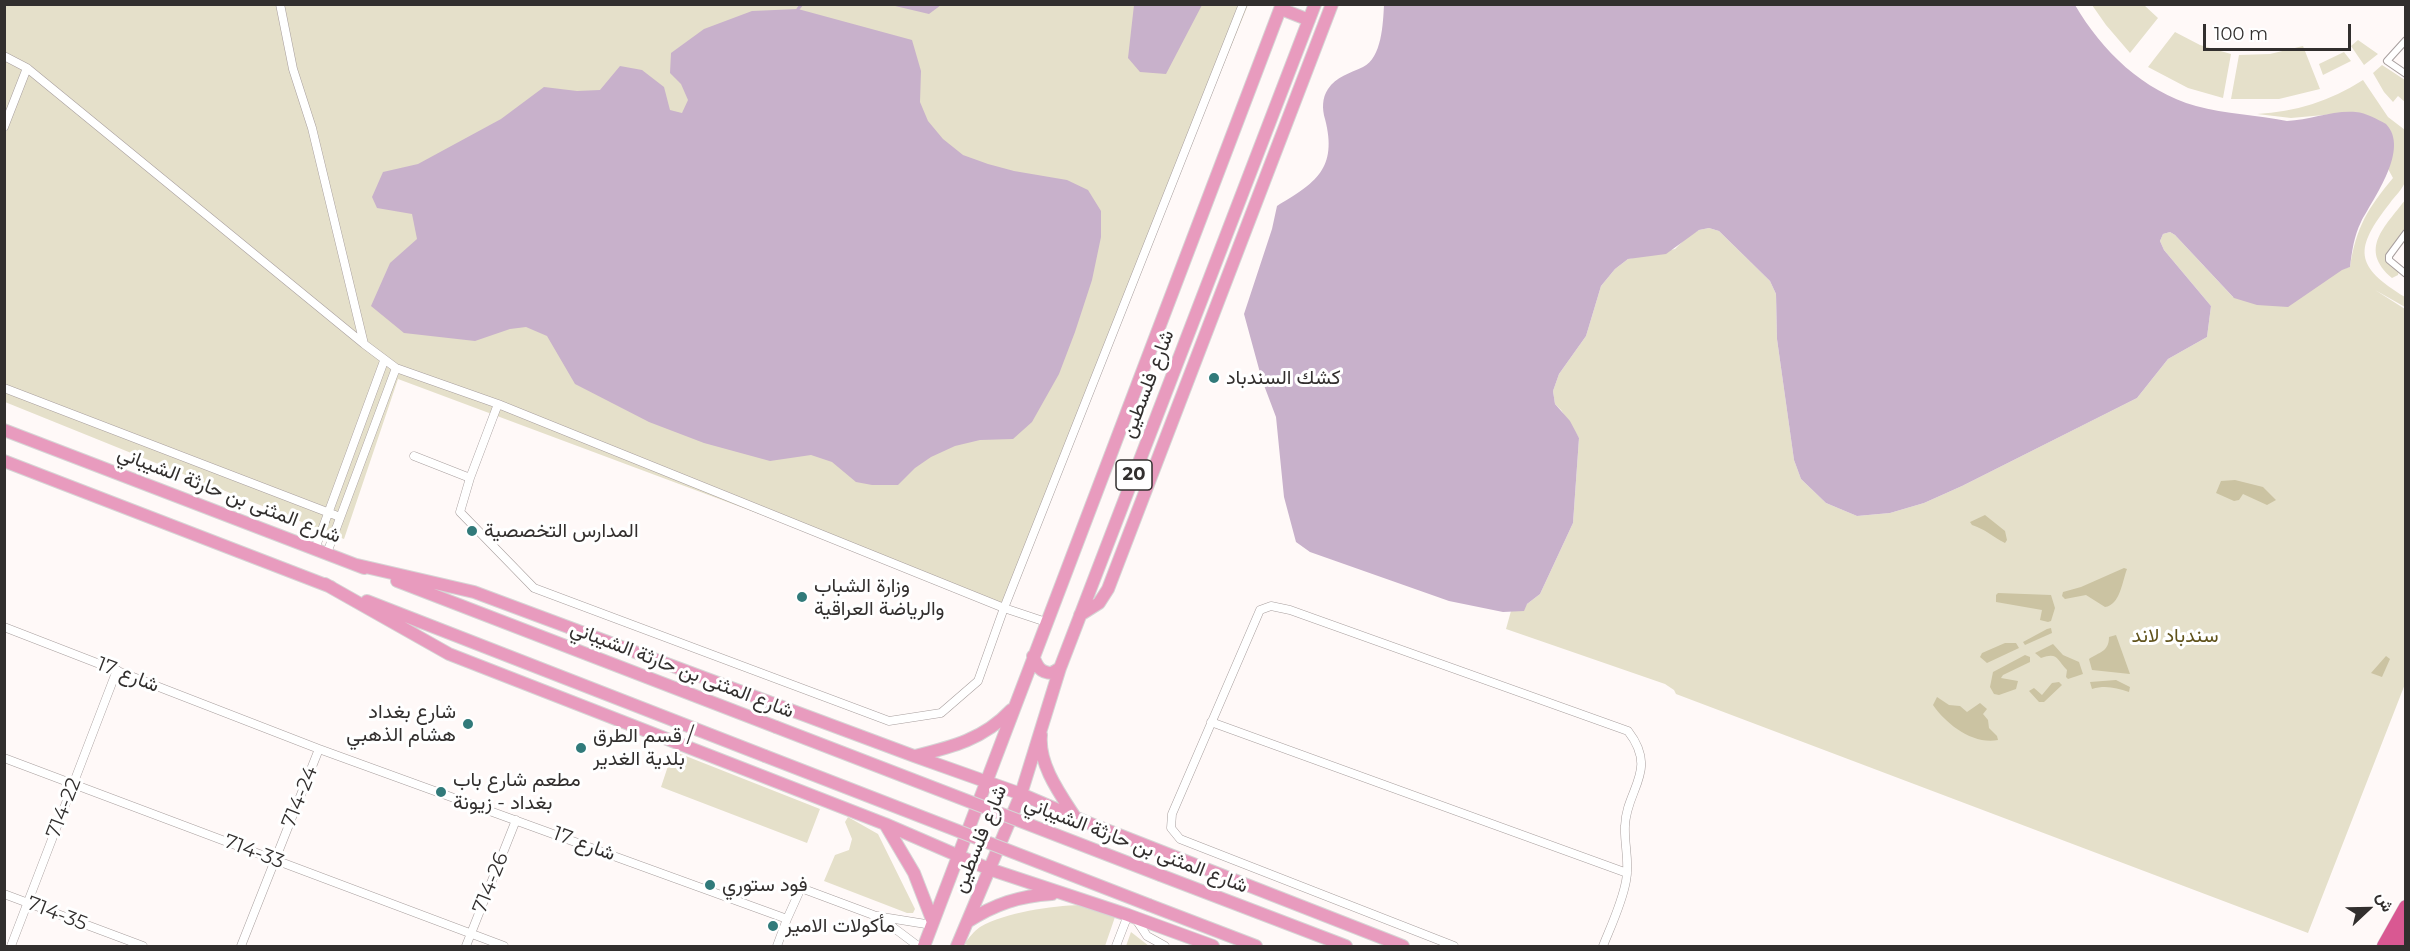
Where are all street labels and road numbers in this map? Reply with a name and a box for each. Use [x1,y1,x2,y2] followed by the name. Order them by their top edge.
[1116,327,1180,441] street label: شارع فلسطين
[114,441,344,549] street label: شارع المثنى بن حارثة الشيباني
[1116,460,1152,490] road number: 20
[567,616,797,724] street label: شارع المثنى بن حارثة الشيباني
[94,652,162,698] street label: شارع 17
[277,763,323,831] street label: 714-24
[42,774,86,842] street label: 714-22
[948,782,1012,896] street label: شارع فلسطين
[1021,791,1251,899] street label: شارع المثنى بن حارثة الشيباني
[550,822,618,866] street label: شارع 17
[221,830,287,874] street label: 714-33
[468,849,514,917] street label: 714-26
[24,892,90,936] street label: 714-35

